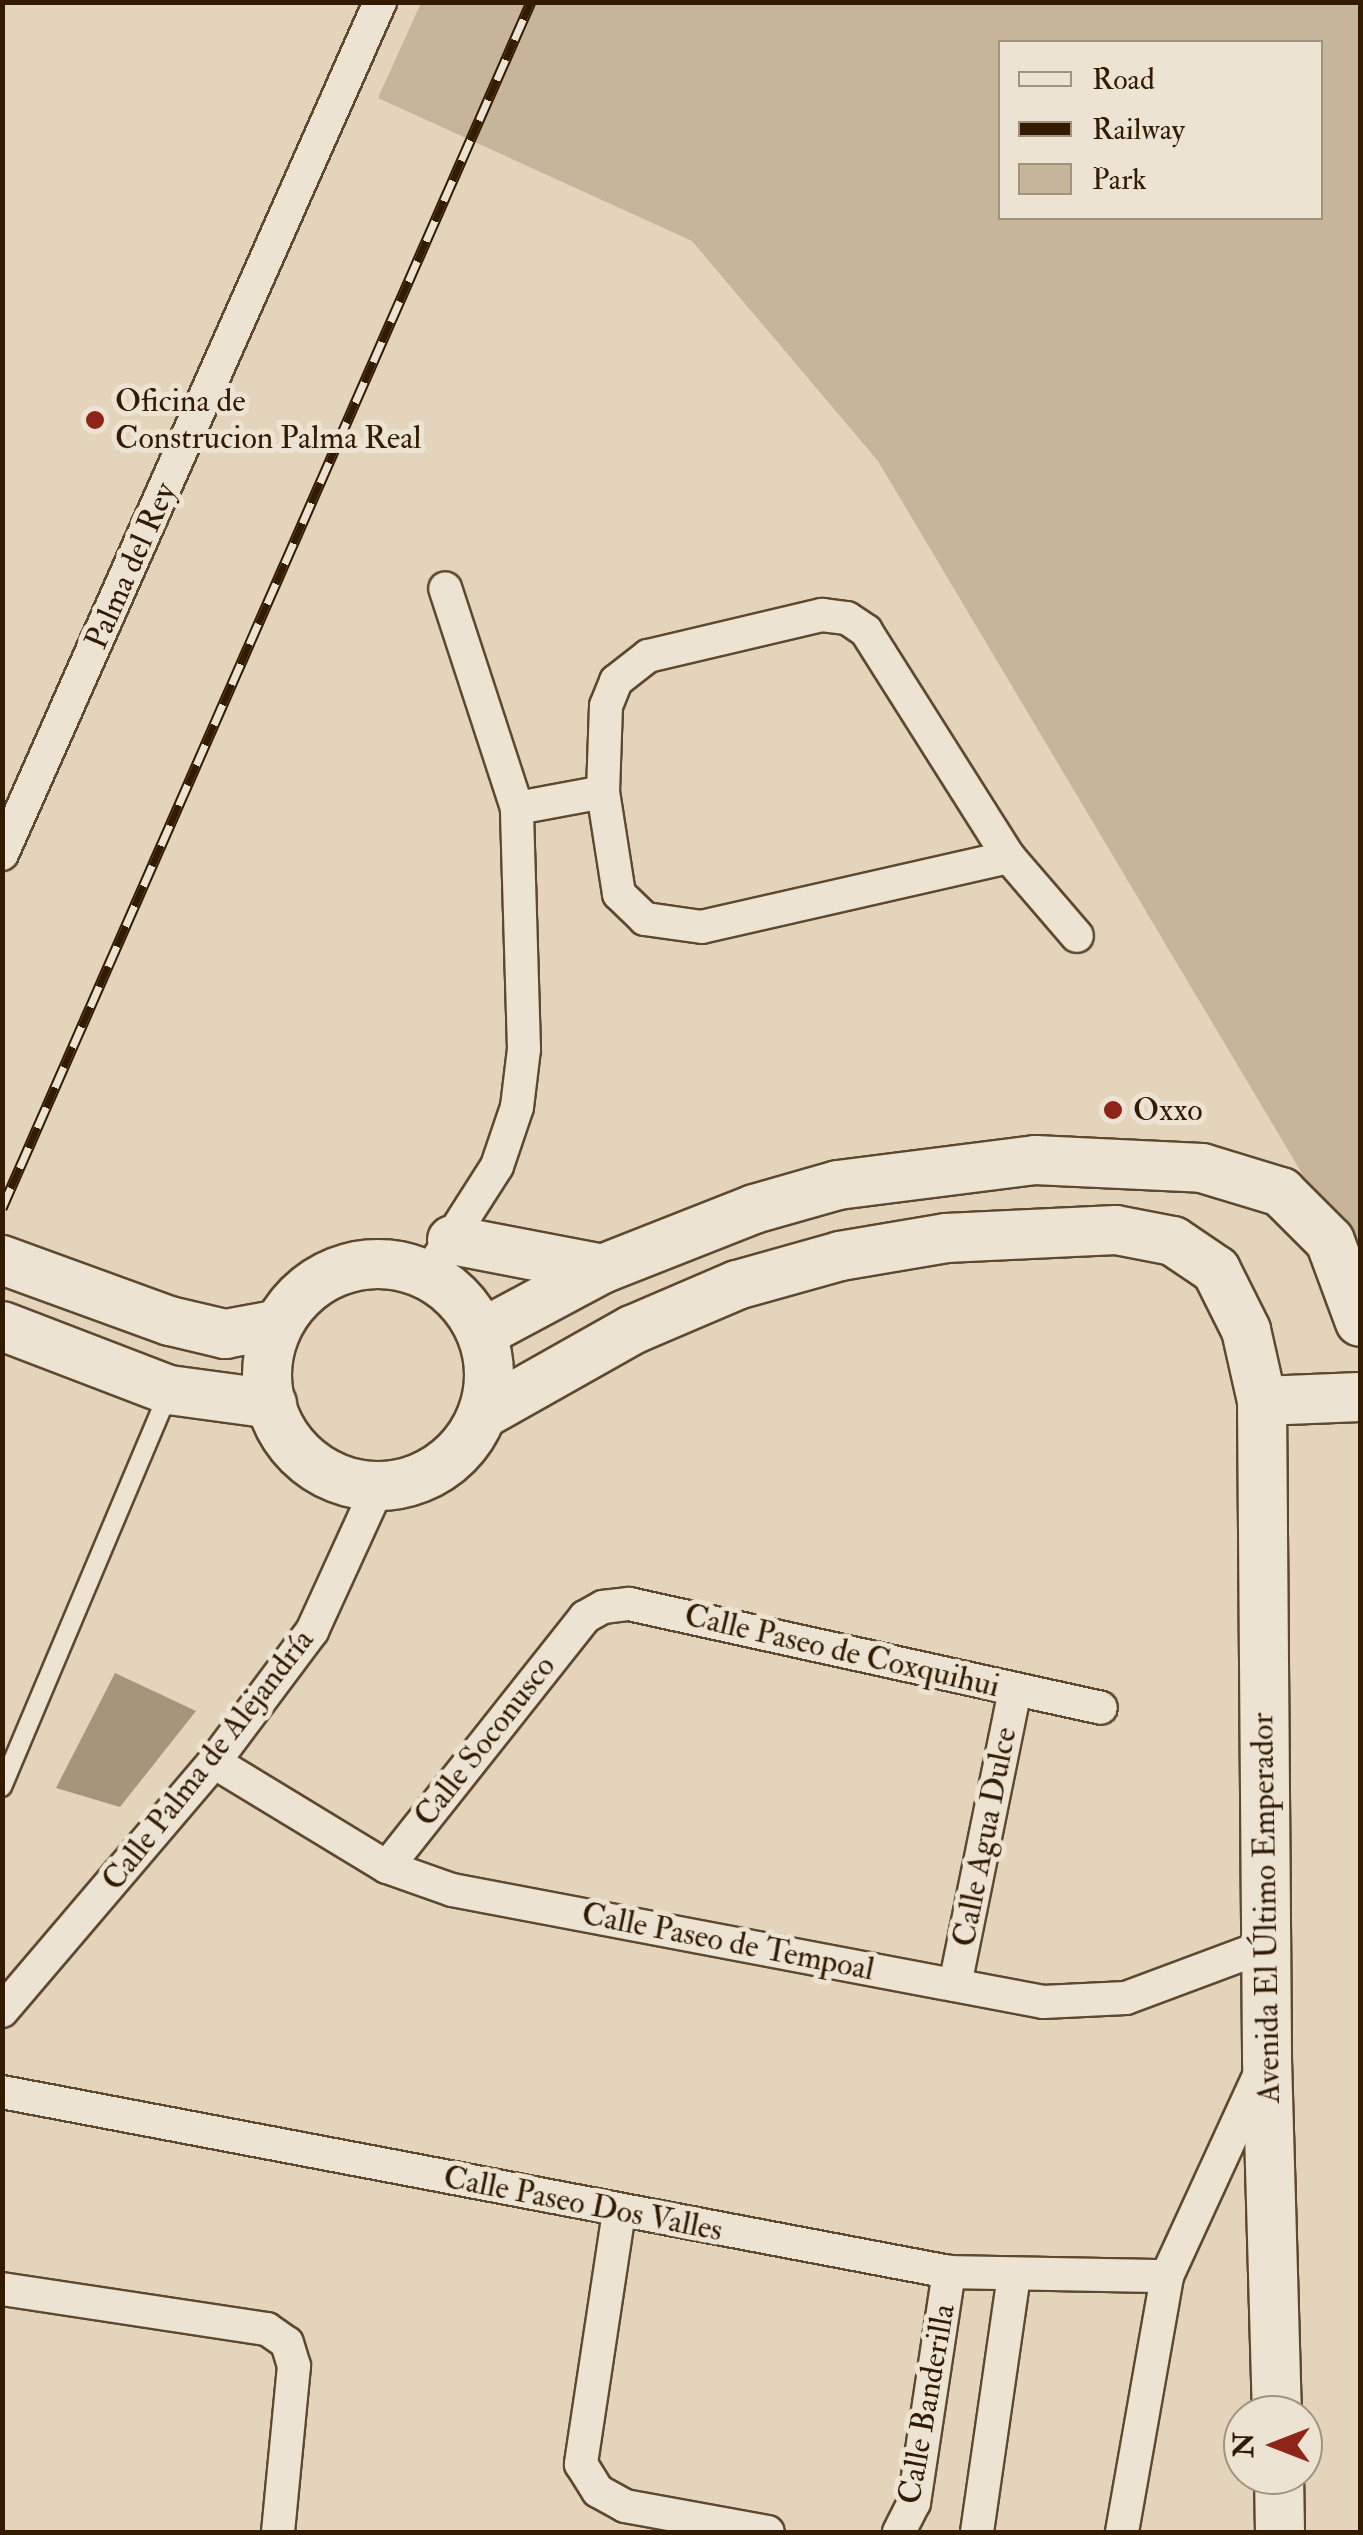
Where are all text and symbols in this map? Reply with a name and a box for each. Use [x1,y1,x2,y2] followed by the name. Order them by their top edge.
[998,40,1323,220] legend
[1092,61,1155,98] text: Road
[1092,111,1185,148] text: Railway
[1092,161,1147,198] text: Park
[115,383,422,458] place label: Oficina de Construcion Palma Real
[84,409,106,431] marker: Oficina de Construcion Palma Real
[77,477,185,655] street label: Palma del Rey
[1133,1091,1203,1129] place label: Oxxo
[1102,1099,1124,1121] marker: Oxxo
[681,1596,1003,1706] street label: Calle Paseo de Coxquihui
[94,1622,322,1898] street label: Calle Palma de Alejandría
[406,1648,564,1834] street label: Calle Soconusco
[1243,1712,1289,2104] street label: Avenida El Último Emperador
[945,1724,1025,1950] street label: Calle Agua Dulce
[579,1895,877,1989] street label: Calle Paseo de Tempoal
[440,2158,726,2250] street label: Calle Paseo Dos Valles
[891,2301,963,2507] street label: Calle Banderilla
[1223,2395,1323,2495] north arrow
[1227,2432,1262,2458] text: N

